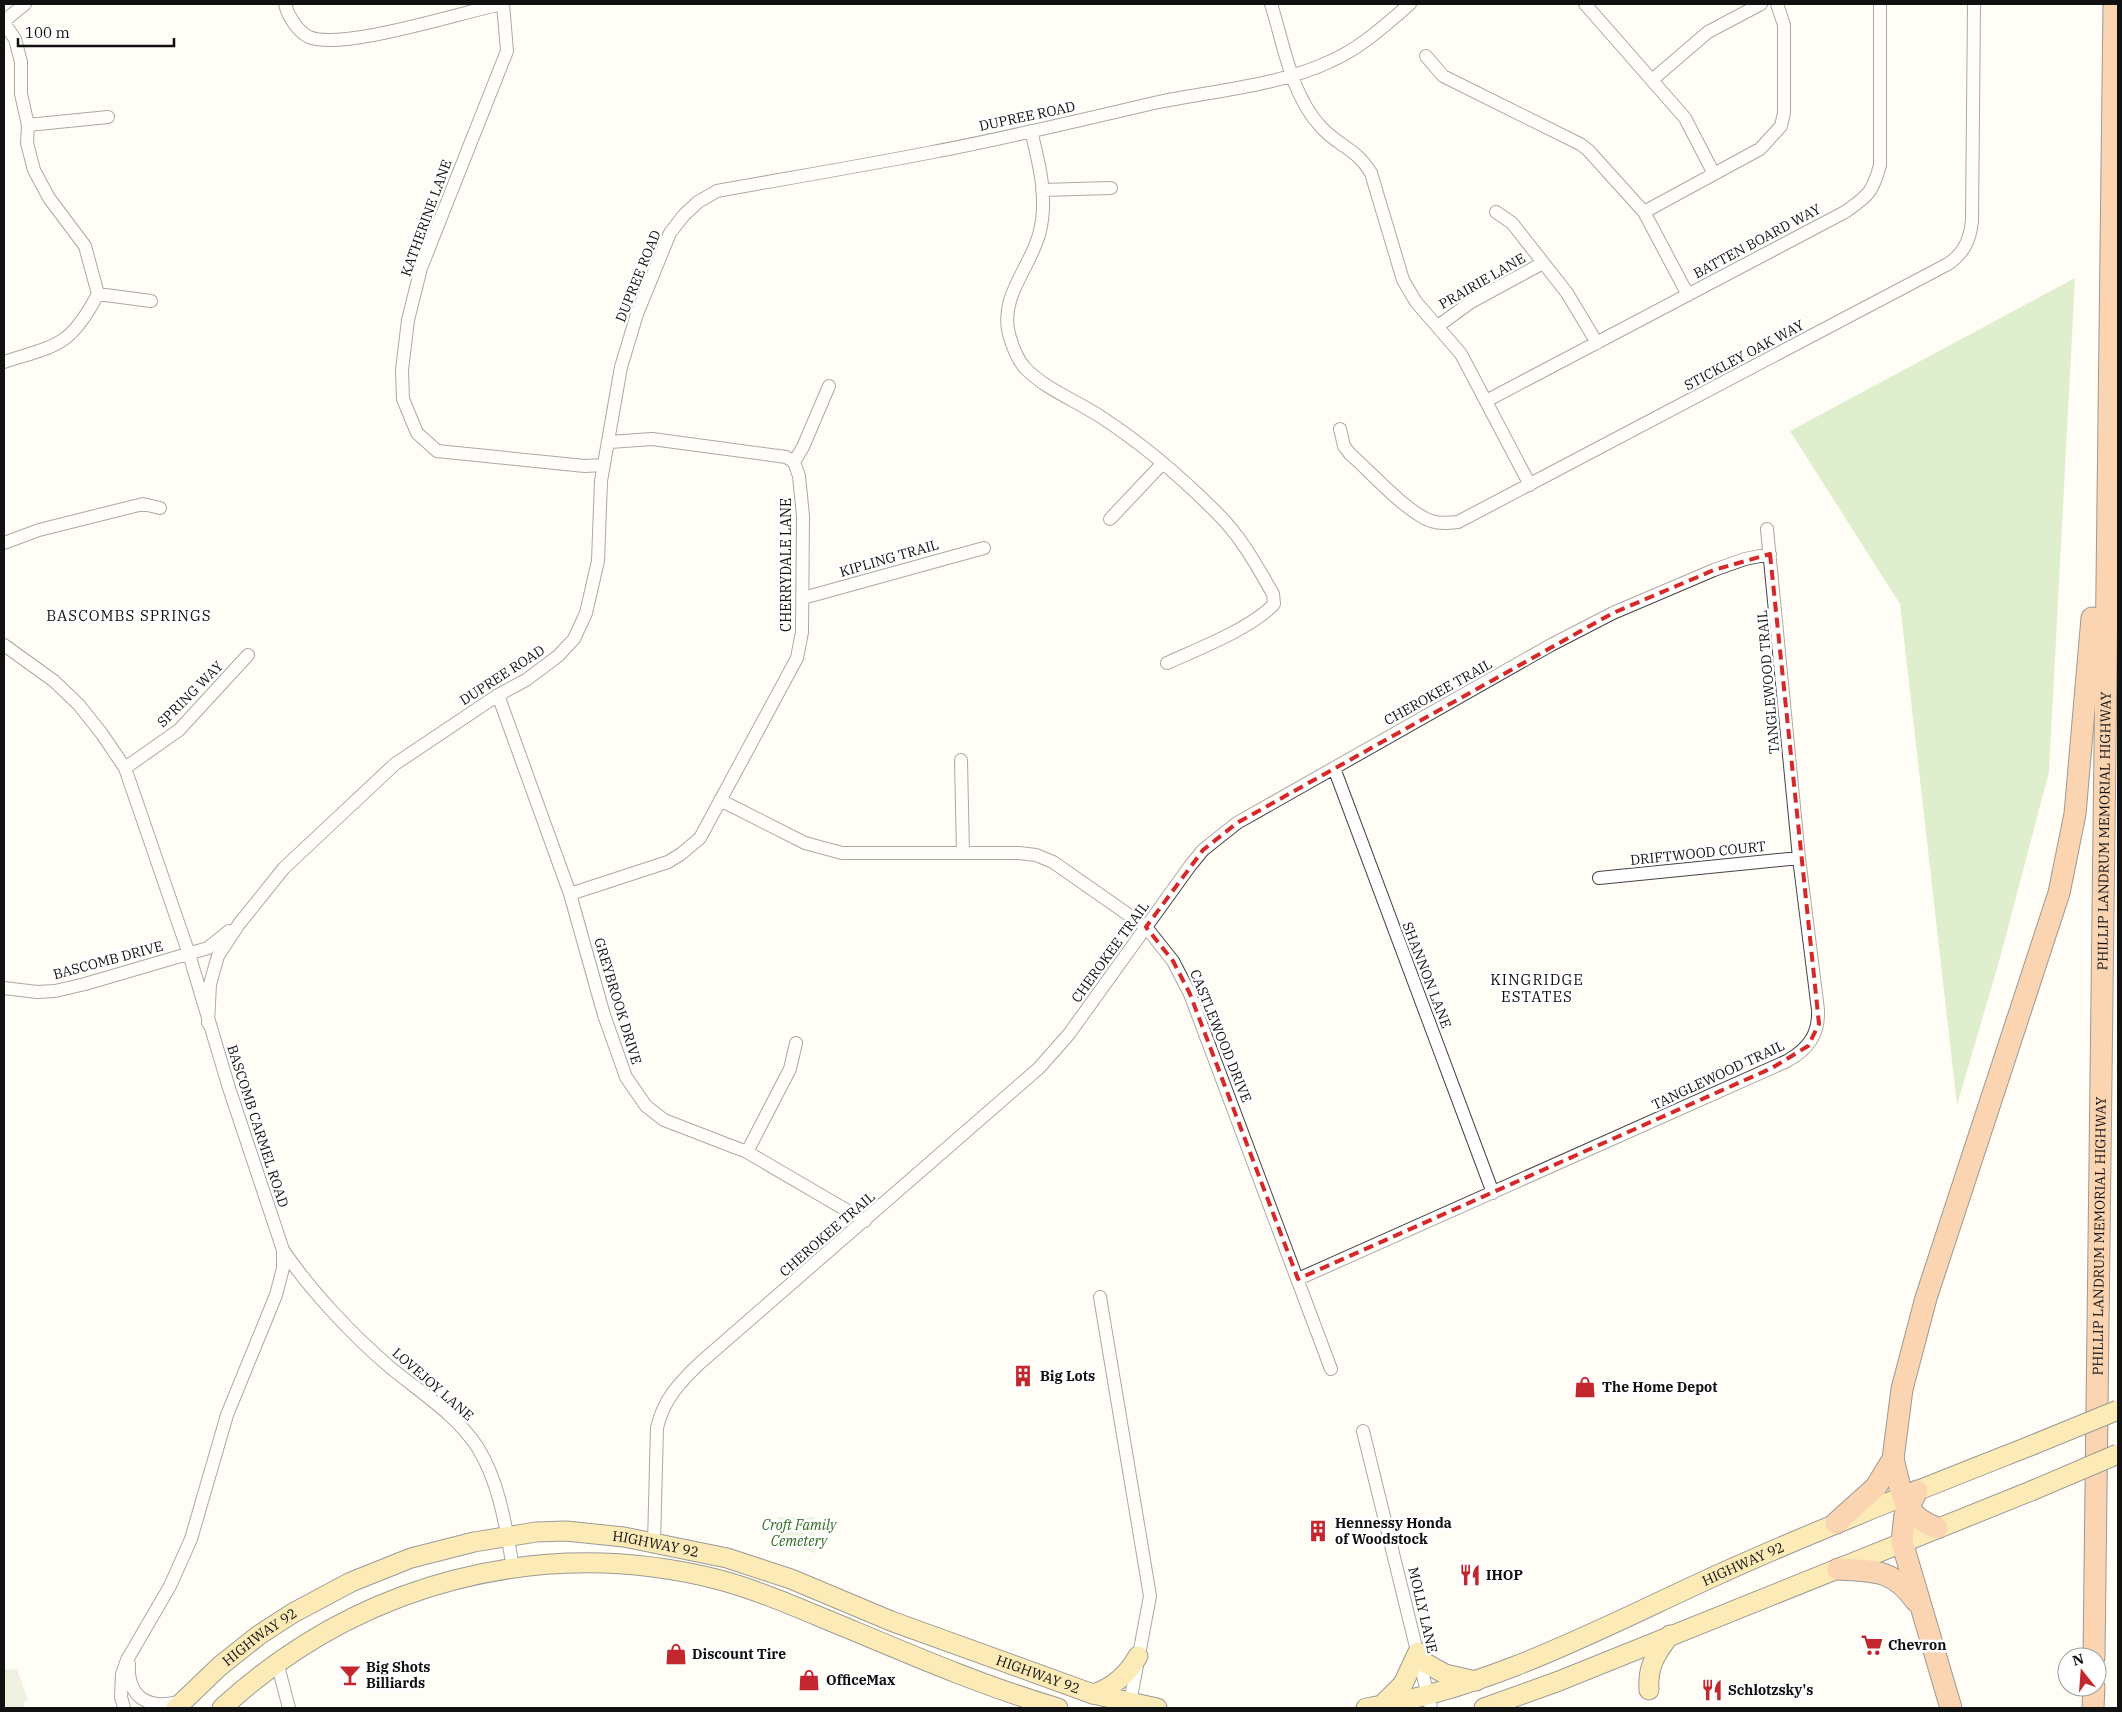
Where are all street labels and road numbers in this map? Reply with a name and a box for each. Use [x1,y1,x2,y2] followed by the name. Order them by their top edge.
[977,97,1077,135] street label: DUPREE ROAD
[396,157,456,279] street label: KATHERINE LANE
[1690,200,1824,282] street label: BATTEN BOARD WAY
[611,227,665,325] street label: DUPREE ROAD
[1435,249,1529,313] street label: PRAIRIE LANE
[1681,316,1807,394] street label: STICKLEY OAK WAY
[777,498,795,632] street label: CHERRYDALE LANE
[837,535,941,581] street label: KIPLING TRAIL
[1753,609,1783,755] street label: TANGLEWOOD TRAIL
[456,641,548,709] street label: DUPREE ROAD
[1381,655,1495,729] street label: CHEROKEE TRAIL
[153,657,227,731] street label: SPRING WAY
[2093,691,2115,971] street label: PHILLIP LANDRUM MEMORIAL HIGHWAY
[1629,837,1767,869] street label: DRIFTWOOD COURT
[1067,898,1153,1006] street label: CHEROKEE TRAIL
[1398,919,1456,1031] street label: SHANNON LANE
[590,936,646,1067] street label: GREYBROOK DRIVE
[51,937,165,983] street label: BASCOMB DRIVE
[1186,967,1256,1105] street label: CASTLEWOOD DRIVE
[1649,1036,1787,1114] street label: TANGLEWOOD TRAIL
[223,1042,293,1210] street label: BASCOMB CARMEL ROAD
[2088,1096,2110,1376] street label: PHILLIP LANDRUM MEMORIAL HIGHWAY
[775,1188,879,1280] street label: CHEROKEE TRAIL
[389,1344,477,1424] street label: LOVEJOY LANE
[612,1527,701,1561] street label: HIGHWAY 92
[1699,1538,1787,1590] street label: HIGHWAY 92
[1404,1565,1442,1655] street label: MOLLY LANE
[218,1604,300,1670] street label: HIGHWAY 92
[994,1651,1082,1698] street label: HIGHWAY 92

